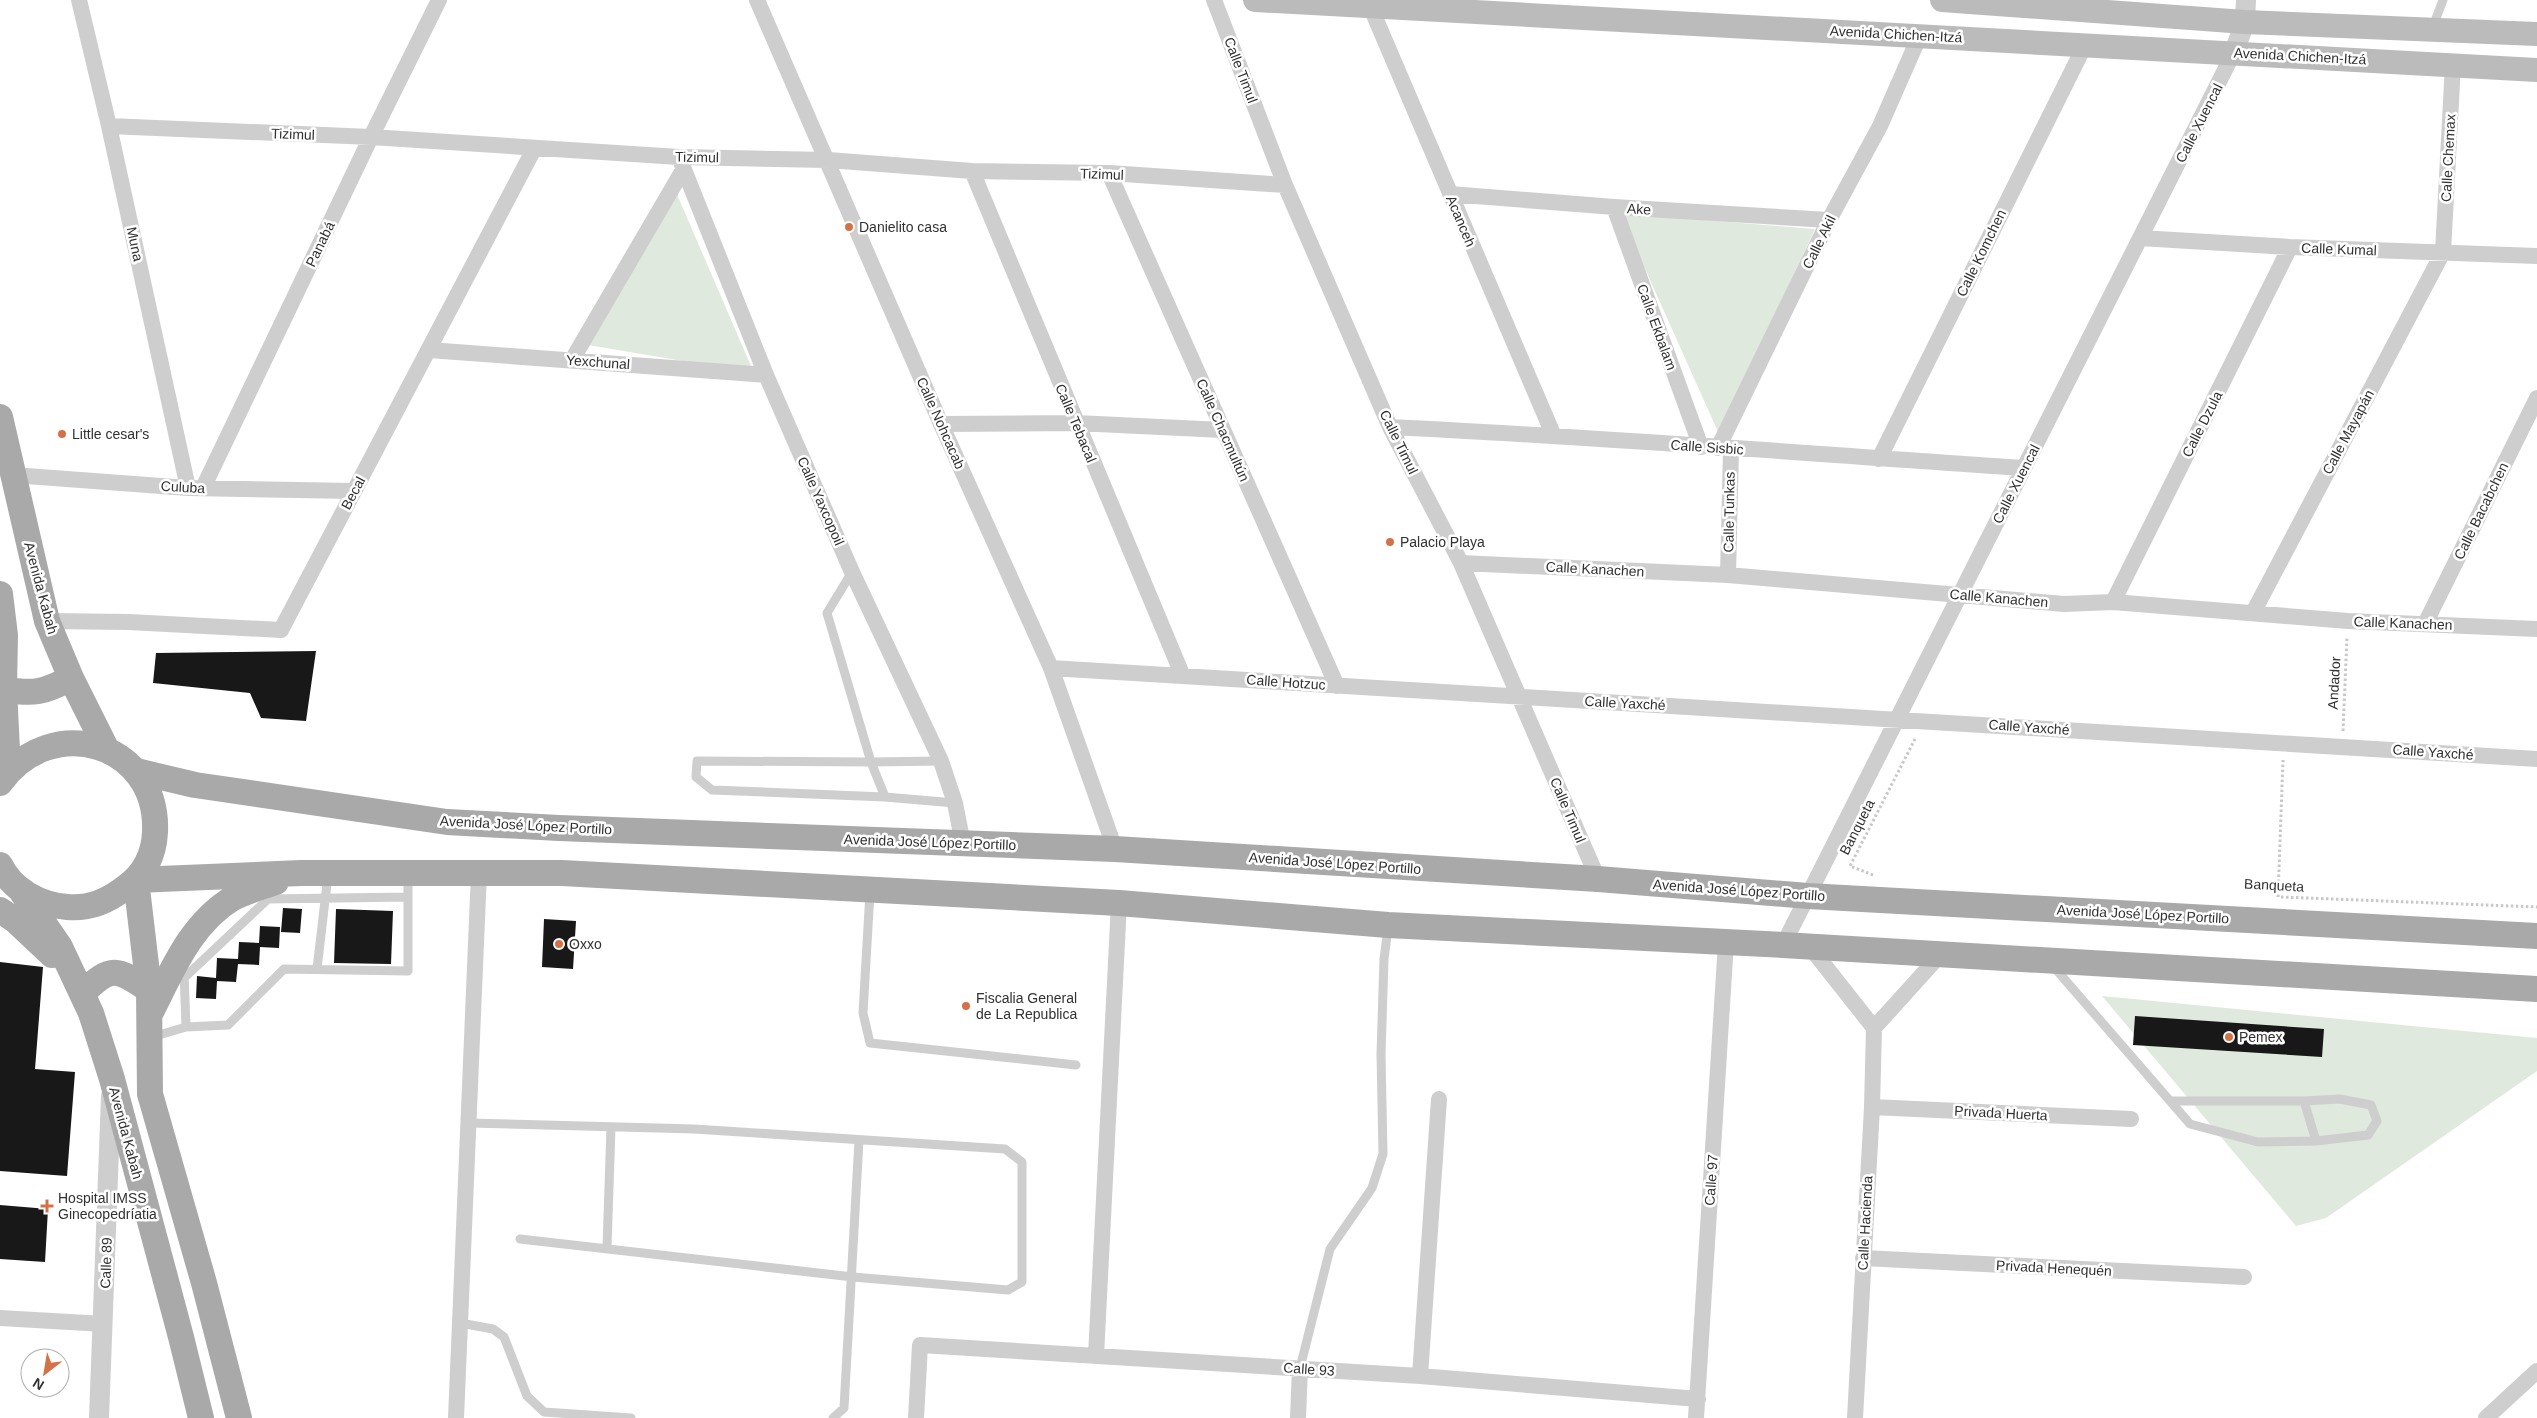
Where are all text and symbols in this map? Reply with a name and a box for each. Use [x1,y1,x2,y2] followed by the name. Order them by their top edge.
[1829,23,1963,45] street label: Avenida Chichen-Itzá
[1221,35,1261,105] street label: Calle Timul
[2233,45,2367,67] street label: Avenida Chichen-Itzá
[2172,81,2226,165] street label: Calle Xuencal
[2438,114,2458,202] street label: Calle Chemax
[271,125,315,143] street label: Tizimul
[675,149,719,165] street label: Tizimul
[1080,165,1124,183] street label: Tizimul
[1443,193,1479,249] street label: Acanceh
[1627,200,1652,218] street label: Ake
[1953,207,2009,299] street label: Calle Komchen
[1799,213,1839,271] street label: Calle Akil
[302,219,338,269] street label: Panabá
[859,219,947,235] place label: Danielito casa
[843,221,855,233] marker: Danielito casa
[124,225,147,263] street label: Muna
[2301,240,2377,258] street label: Calle Kumal
[1634,282,1680,372] street label: Calle Ekbalam
[565,352,631,372] street label: Yexchunal
[914,375,968,472] street label: Calle Nohcacab
[1193,376,1253,484] street label: Calle Chacmultún
[1052,381,1100,465] street label: Calle Tebacal
[2319,387,2377,477] street label: Calle Mayapán
[2179,388,2225,460] street label: Calle Dzula
[1377,407,1421,477] street label: Calle Timul
[72,426,149,442] place label: Little cesar's
[56,428,68,440] marker: Little cesar's
[1670,436,1744,458] street label: Calle Sisbic
[1989,442,2043,526] street label: Calle Xuencal
[794,454,848,548] street label: Calle Yaxcopoil
[2451,460,2511,562] street label: Calle Bacabchen
[1720,471,1738,553] street label: Calle Tunkas
[338,474,368,512] street label: Becal
[160,478,206,496] street label: Culuba
[1400,534,1485,550] place label: Palacio Playa
[1384,536,1396,548] marker: Palacio Playa
[21,540,61,636] street label: Avenida Kabah
[1545,558,1645,580] street label: Calle Kanachen
[1949,586,2049,610] street label: Calle Kanachen
[2353,613,2453,633] street label: Calle Kanachen
[2325,656,2343,710] street label: Andador
[1246,671,1326,693] street label: Calle Hotzuc
[1584,693,1666,713] street label: Calle Yaxché
[1988,716,2070,738] street label: Calle Yaxché
[2392,741,2474,763] street label: Calle Yaxché
[1547,775,1589,845] street label: Calle Timul
[1836,796,1878,857] street label: Banqueta
[439,812,613,838] street label: Avenida José López Portillo
[844,831,1017,853] street label: Avenida José López Portillo
[1248,849,1422,877] street label: Avenida José López Portillo
[2244,875,2305,895] street label: Banqueta
[1652,876,1826,904] street label: Avenida José López Portillo
[2056,901,2230,927] street label: Avenida José López Portillo
[569,936,602,952] place label: Oxxo
[553,938,565,950] marker: Oxxo
[976,990,1077,1022] place label: Fiscalia General de La Republica
[960,1000,972,1012] marker: Fiscalia General de La Republica
[2239,1029,2283,1045] place label: Pemex
[2223,1031,2235,1043] marker: Pemex
[106,1085,146,1181] street label: Avenida Kabah
[1954,1103,2048,1123] street label: Privada Huerta
[1701,1154,1721,1206] street label: Calle 97
[1855,1175,1875,1271] street label: Calle Hacienda
[58,1190,157,1222] place label: Hospital IMSS Ginecopedríatia
[40,1199,54,1213] marker: Hospital IMSS Ginecopedríatia
[97,1237,115,1289] street label: Calle 89
[1996,1257,2112,1279] street label: Privada Henequén
[20,1348,70,1398] north arrow
[1283,1359,1335,1379] street label: Calle 93
[30,1375,47,1394] text: N

